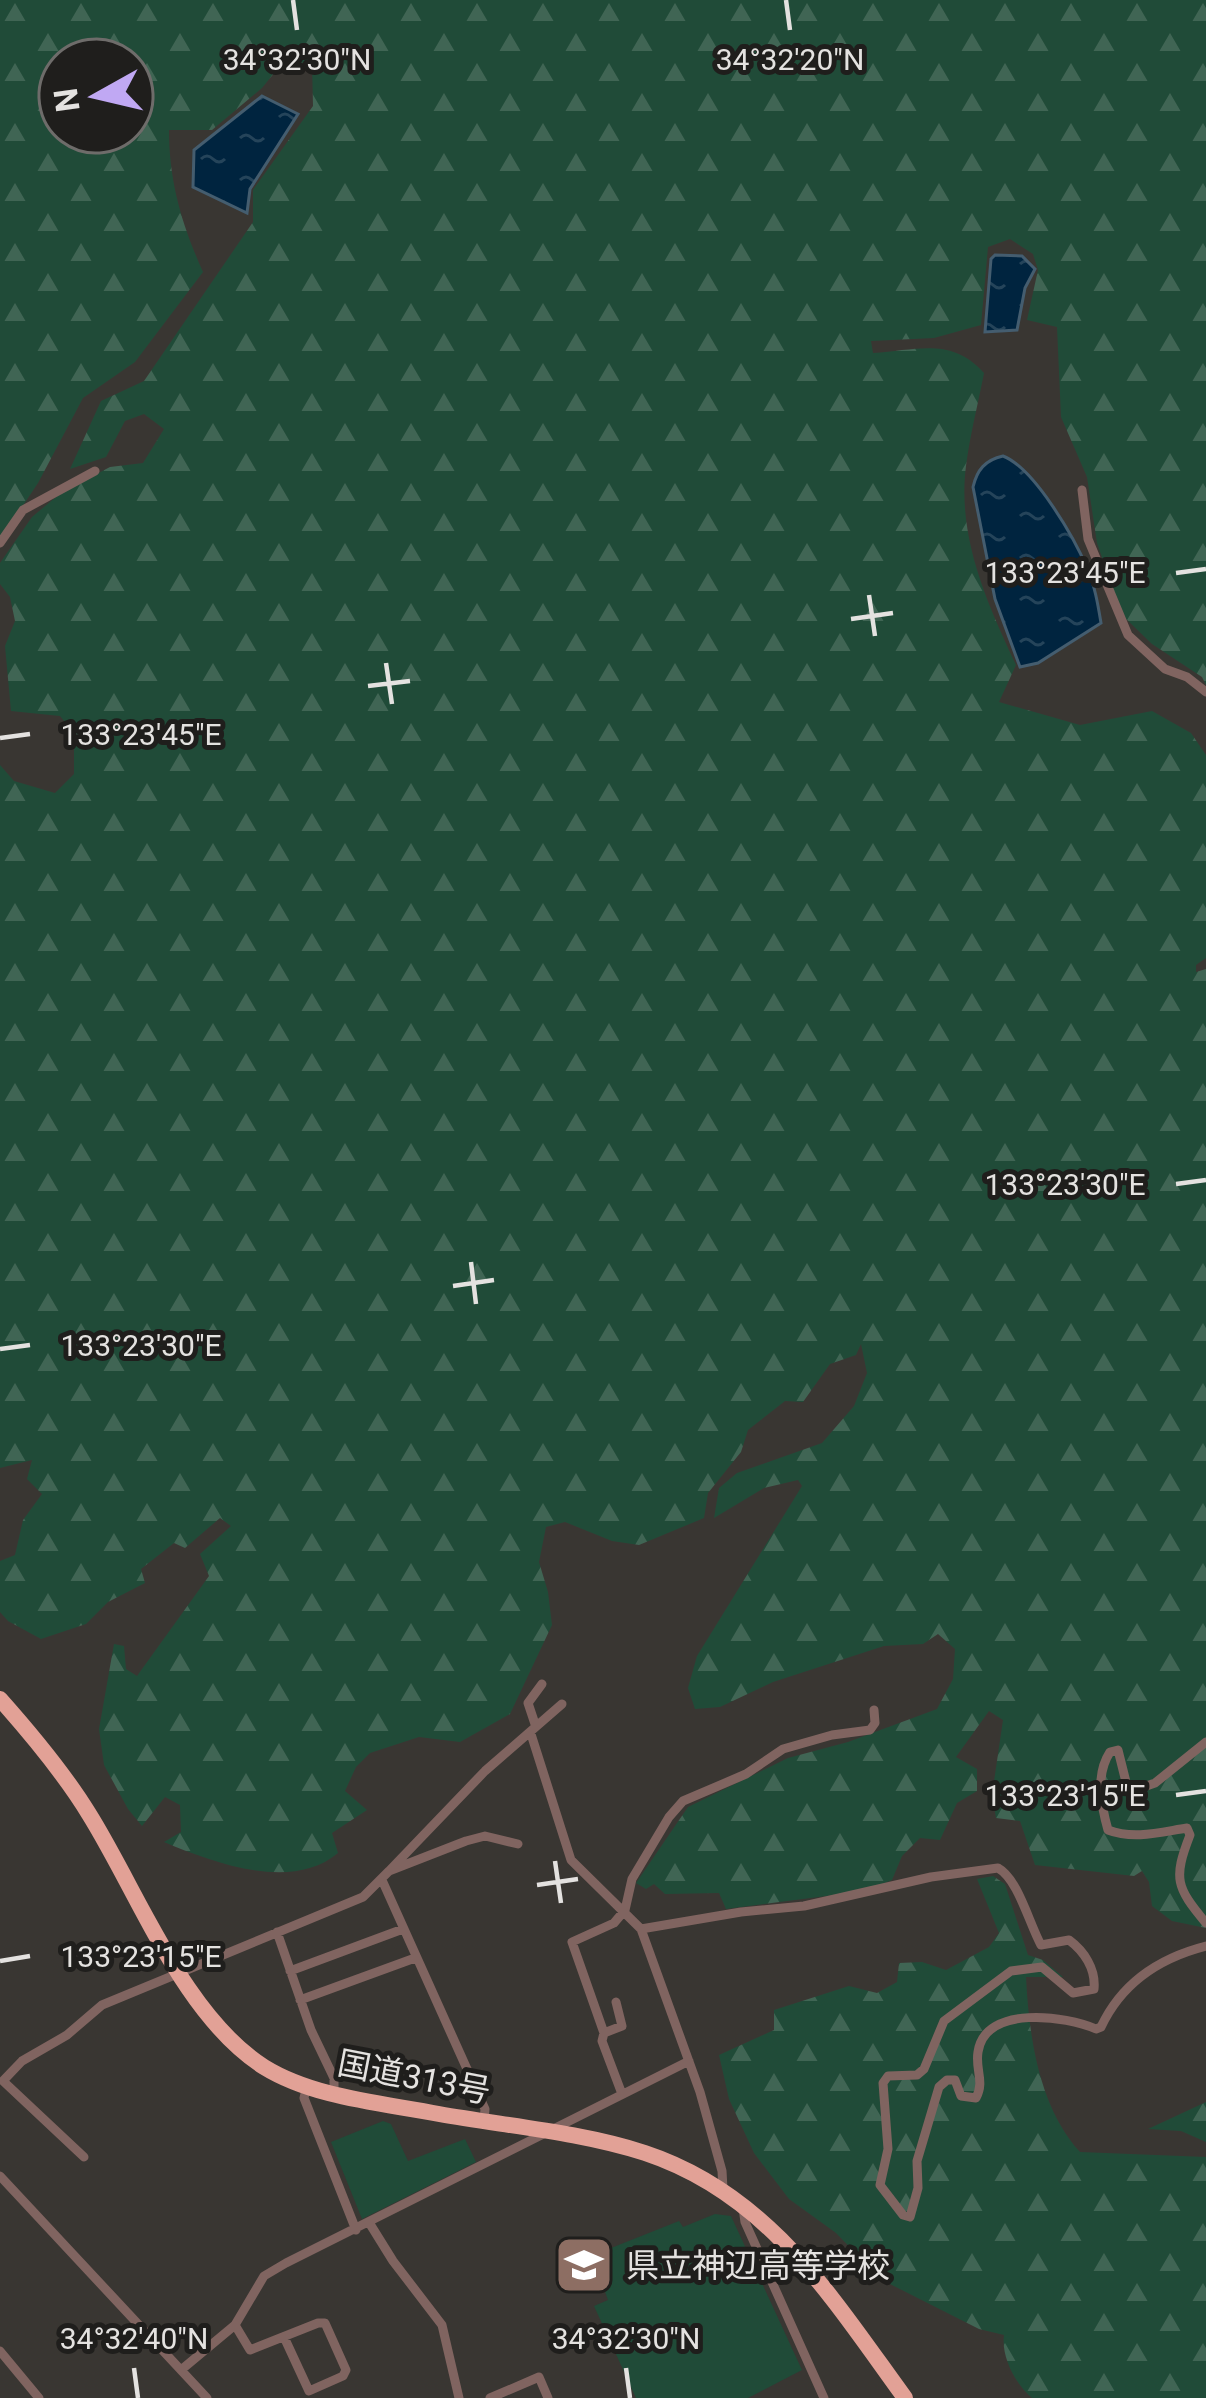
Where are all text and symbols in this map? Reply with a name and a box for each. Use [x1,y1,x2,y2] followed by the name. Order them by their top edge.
[36,36,156,156] north arrow
[223,42,371,77] text: 34°32'30"N
[716,42,864,77] text: 34°32'20"N
[46,86,88,114] text: N
[984,555,1146,590] text: 133°23'45"E
[60,717,222,752] text: 133°23'45"E
[984,1167,1146,1202] text: 133°23'30"E
[60,1328,222,1363] text: 133°23'30"E
[984,1778,1146,1813] text: 133°23'15"E
[60,1939,222,1974] text: 133°23'15"E
[334,2043,494,2111] street label: 国道313号
[553,2234,615,2296] school or university icon: 県立神辺高等学校
[626,2246,890,2285] place label: 県立神辺高等学校
[60,2321,208,2356] text: 34°32'40"N
[552,2321,700,2356] text: 34°32'30"N

